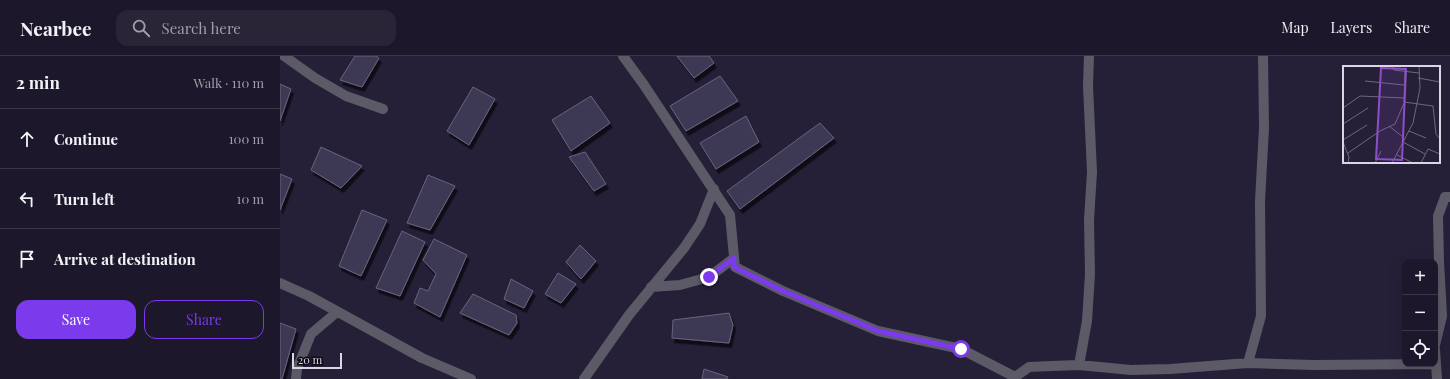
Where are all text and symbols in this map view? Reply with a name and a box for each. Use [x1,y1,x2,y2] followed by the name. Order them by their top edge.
[116,10,396,46] search box
[20,15,92,41] text: Nearbee
[130,17,152,39] icon: search
[162,18,241,38] text: Search here
[1281,18,1309,37] text: Map
[1331,18,1372,37] text: Layers
[1394,18,1430,37] text: Share
[1343,66,1440,163] inset map
[16,71,60,93] text: 2 min
[194,74,264,91] text: Walk · 110 m
[16,128,38,150] icon: ahead
[54,129,118,149] text: Continue
[229,130,264,147] text: 100 m
[16,188,38,210] icon: left
[54,189,115,209] text: Turn left
[237,190,264,207] text: 10 m
[16,248,38,270] icon: arrive
[54,249,196,269] text: Arrive at destination
[1402,259,1438,367] map controls
[1402,259,1438,295] button: +
[700,268,718,286] route end
[1402,295,1438,331] button: −
[16,300,136,339] button: Save
[144,300,264,339] button: Share
[1402,331,1438,367] button: locate
[952,340,970,358] route start
[292,351,342,370] scale bar
[298,352,322,367] text: 20 m

